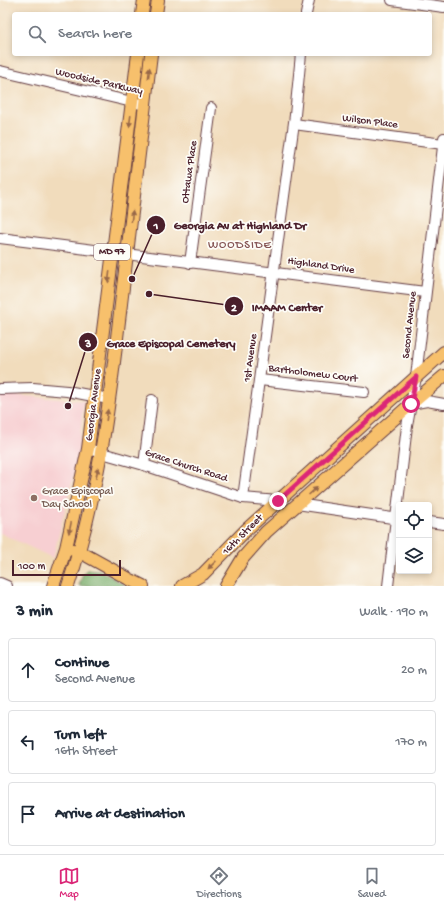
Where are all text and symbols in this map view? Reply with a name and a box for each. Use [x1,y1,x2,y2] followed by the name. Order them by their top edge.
[12,12,432,56] search box
[26,23,48,45] icon: search
[58,25,132,43] text: Search here
[54,66,144,98] street label: Woodside Parkway
[146,67,152,79] one-way arrow
[342,113,399,131] street label: Wilson Place
[127,114,133,127] one-way arrow
[180,140,200,204] street label: Ottawa Place
[128,210,135,222] one-way arrow
[146,213,315,237] callout: Georgia Av at Highland Dr
[153,220,159,234] text: 1
[174,220,308,234] text: Georgia Av at Highland Dr
[208,239,272,253] district label: WOODSIDE
[94,244,130,260] road number: MD 97
[287,255,356,277] street label: Highland Drive
[106,271,112,283] one-way arrow
[401,290,420,359] street label: Second Avenue
[224,294,330,318] callout: IMAAM Center
[231,302,237,316] text: 2
[252,302,324,316] text: IMAAM Center
[78,330,243,354] callout: Grace Episcopal Cemetery
[242,333,260,384] street label: 1st Avenue
[84,338,91,352] text: 3
[106,338,236,352] text: Grace Episcopal Cemetery
[267,362,360,386] street label: Bartholomew Court
[84,368,104,442] street label: Georgia Avenue
[402,395,420,413] route start
[104,409,110,421] one-way arrow
[143,447,230,485] street label: Grace Church Road
[95,467,101,479] one-way arrow
[41,486,114,511] place label: Grace Episcopal Day School
[307,486,318,495] one-way arrow
[269,492,287,510] route end
[29,493,39,503] marker: Grace Episcopal Day School
[396,502,432,574] map controls
[396,502,432,538] button: locate
[220,511,267,558] street label: 16th Street
[67,522,73,534] one-way arrow
[396,538,432,574] button: layers
[12,558,121,577] scale bar
[207,560,217,570] one-way arrow
[18,561,45,573] text: 100 m
[16,602,53,622] text: 3 min
[359,605,428,620] text: Walk · 190 m
[55,654,109,672] text: Continue
[17,659,39,681] icon: ahead
[401,663,427,678] text: 20 m
[55,672,135,687] text: Second Avenue
[55,726,106,744] text: Turn left
[17,731,39,753] icon: left
[395,735,427,750] text: 170 m
[55,744,117,759] text: 16th Street
[17,803,39,825] icon: arrive
[55,805,185,823] text: Arrive at destination
[58,865,80,901] tab: Map
[197,865,241,901] tab: Directions
[358,865,386,901] tab: Saved

